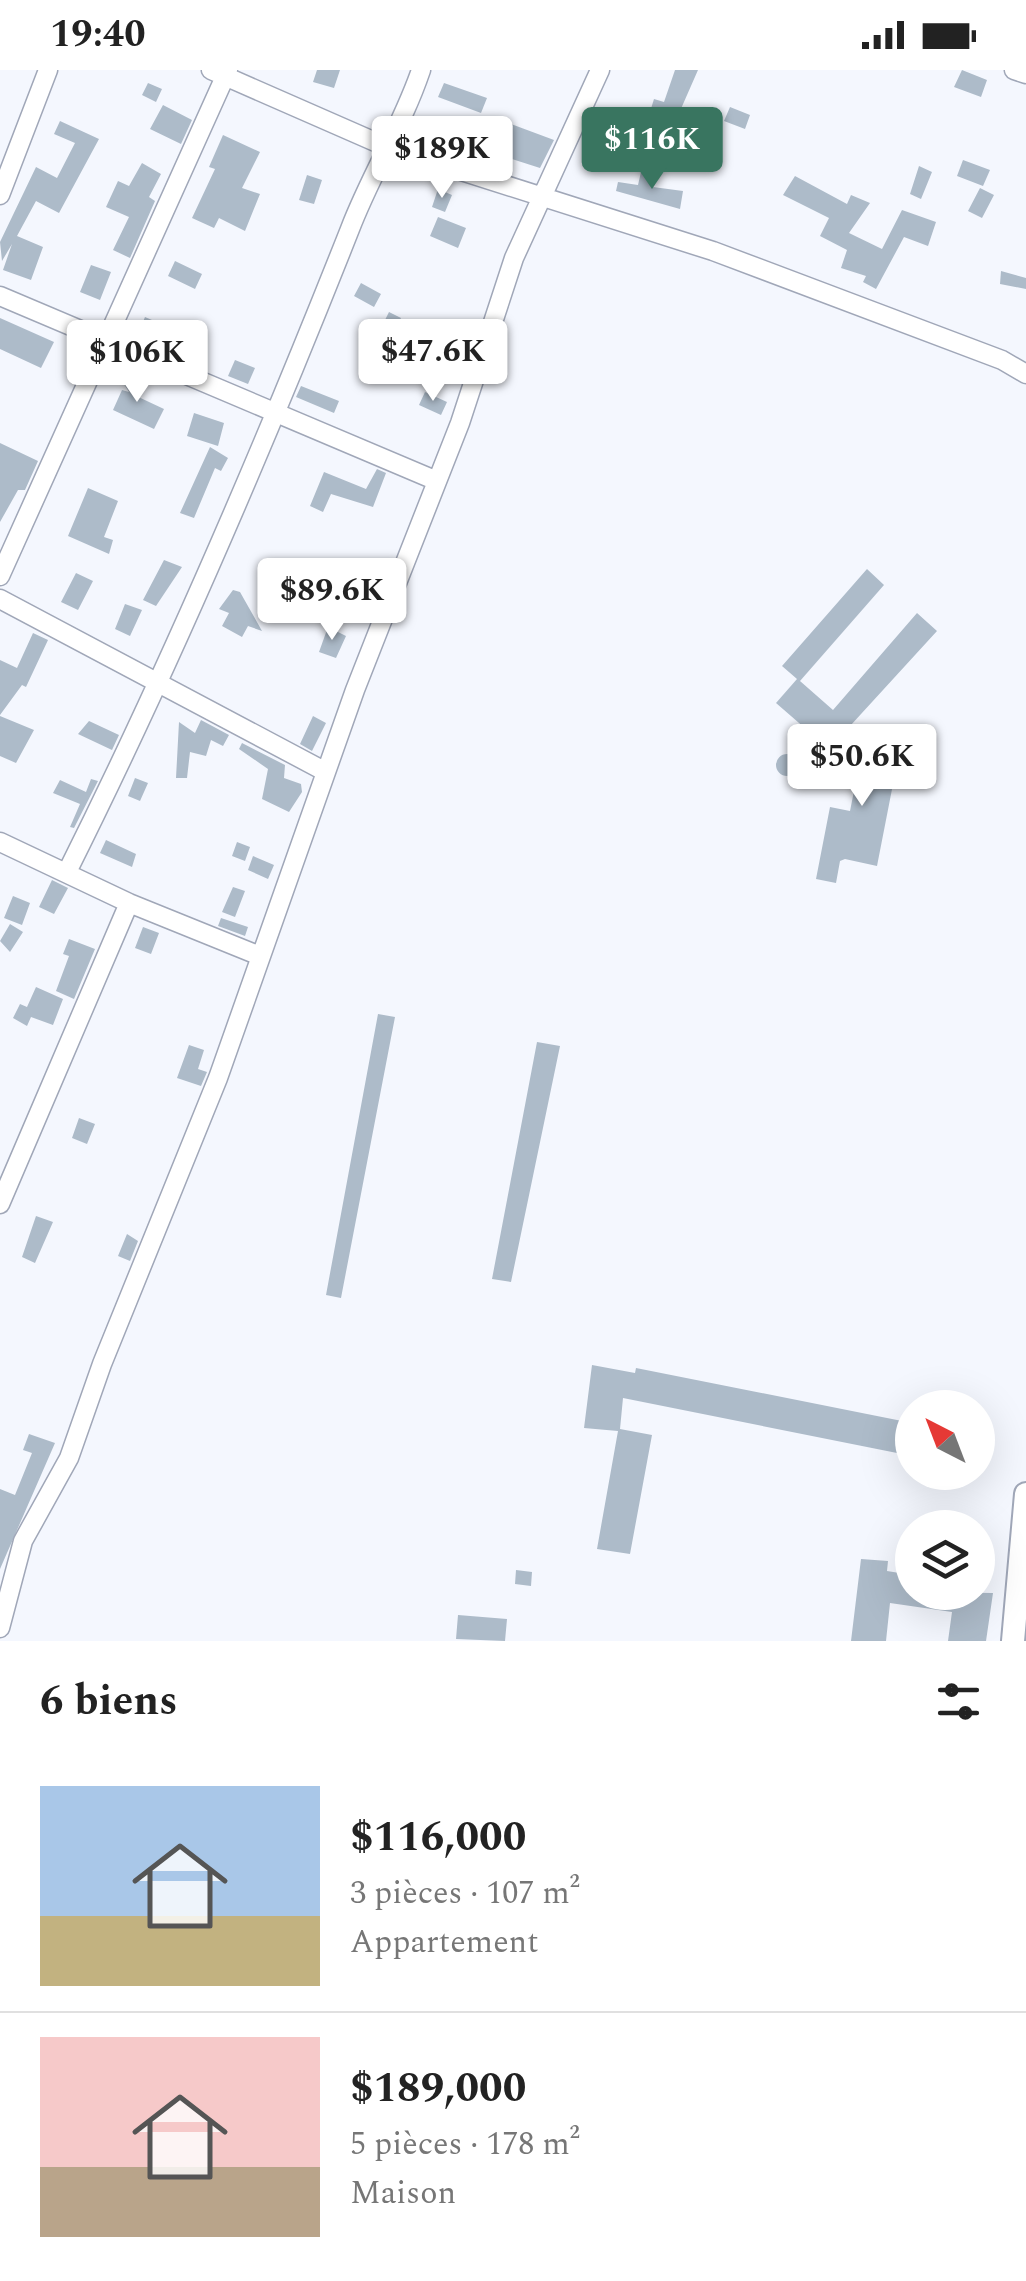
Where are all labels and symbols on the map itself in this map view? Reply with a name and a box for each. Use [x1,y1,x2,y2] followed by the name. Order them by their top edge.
[582,107,722,192] pin: $116K
[372,116,512,201] pin: $189K
[352,319,514,404] pin: $47.6K
[67,320,207,405] pin: $106K
[251,558,413,643] pin: $89.6K
[781,724,943,809] pin: $50.6K
[895,1390,995,1490] north arrow

